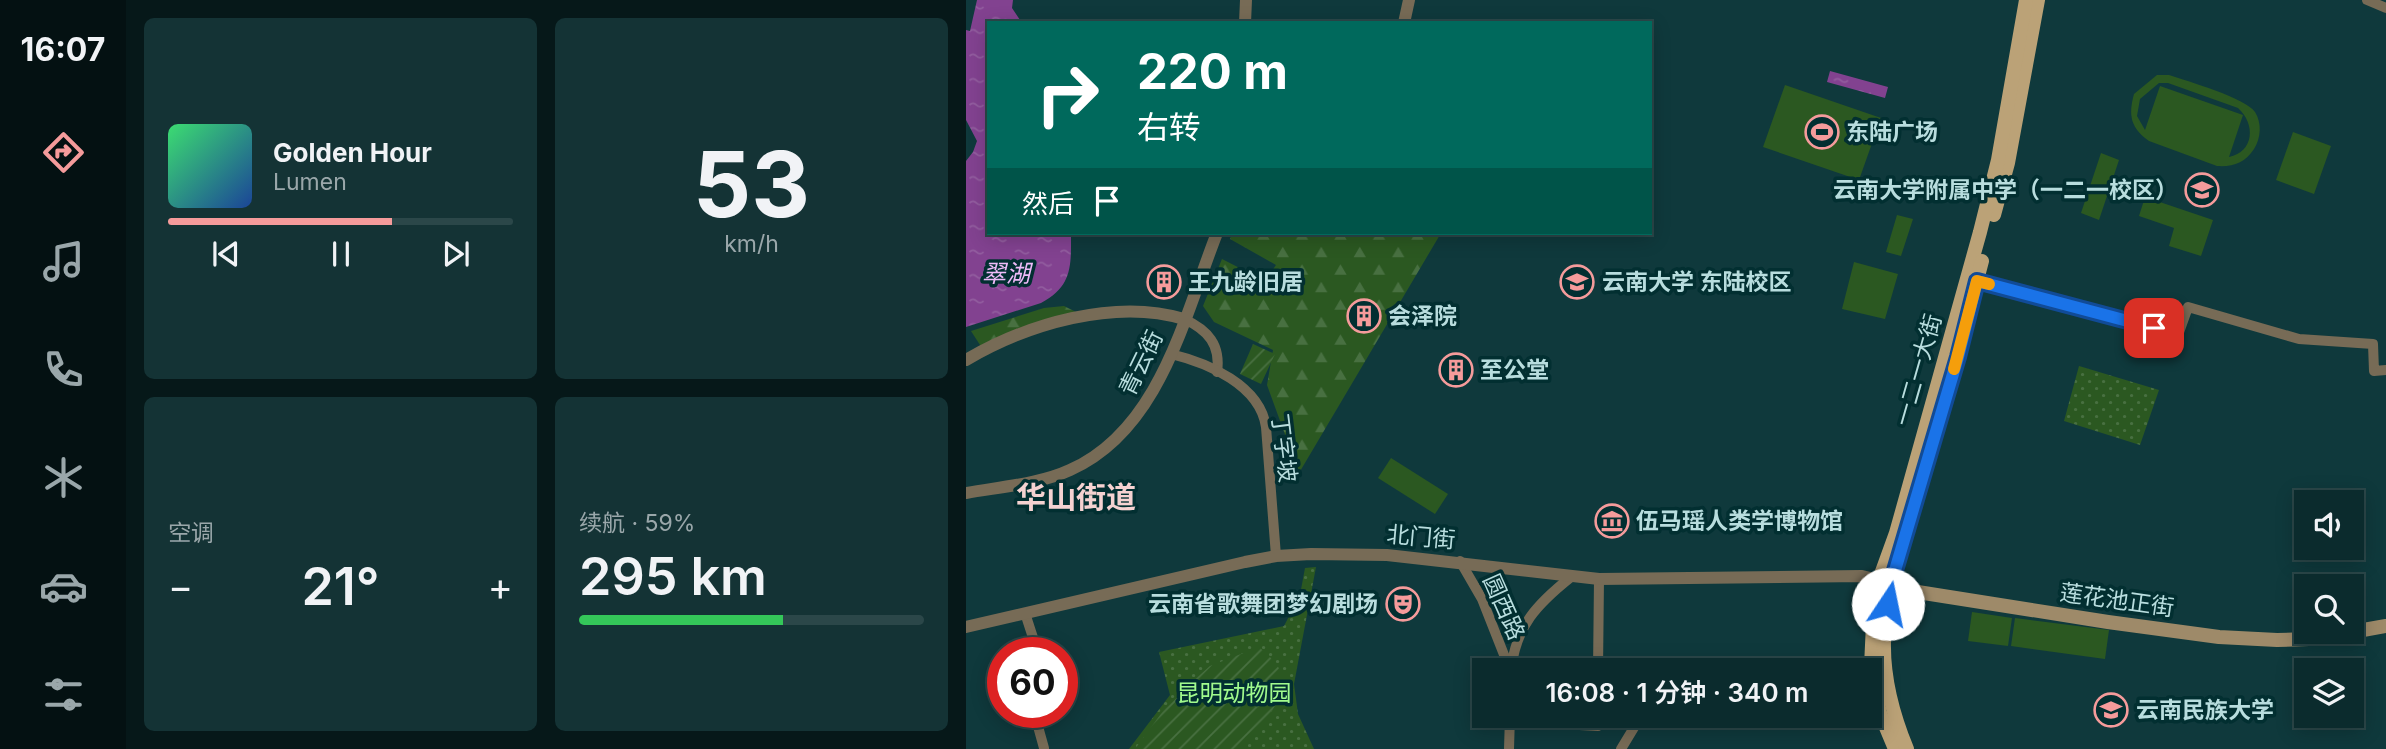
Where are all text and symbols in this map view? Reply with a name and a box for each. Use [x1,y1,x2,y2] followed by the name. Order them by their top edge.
[21,30,105,69] text: 16:07
[1137,42,1288,101] text: 220 m
[1022,49,1113,140] icon: right
[1137,108,1201,147] text: 右转
[1803,113,1841,151] sports icon: 东陆广场
[1846,118,1938,146] place label: 东陆广场
[39,128,88,177] icon: directions
[693,129,810,239] text: 53
[273,137,432,168] text: Golden Hour
[273,168,347,196] text: Lumen
[2183,171,2221,209] school or university icon: 云南大学附属中学（一二一校区）
[1833,176,2178,204] place label: 云南大学附属中学（一二一校区）
[1088,182,1126,220] icon: arrive
[1022,188,1074,219] text: 然后
[724,230,779,258] text: km/h
[207,235,245,273] icon: previous
[322,235,360,273] icon: pause
[437,235,475,273] icon: next
[39,237,88,286] icon: music
[982,259,1034,288] water label: 翠湖
[1145,263,1183,301] building icon: 王九龄旧居
[1558,263,1596,301] school or university icon: 云南大学 东陆校区
[1188,268,1303,296] place label: 王九龄旧居
[1602,268,1791,296] place label: 云南大学 东陆校区
[1345,297,1383,335] building icon: 会泽院
[2124,298,2184,358] pin
[1388,302,1457,330] place label: 会泽院
[2135,309,2173,347] icon: arrive
[1889,311,1947,429] street label: 一二一大街
[1113,326,1169,400] street label: 青云街
[39,345,88,394] icon: phone
[1437,351,1475,389] building icon: 至公堂
[1480,356,1549,384] place label: 至公堂
[1266,412,1302,484] street label: 丁字坡
[39,453,88,502] icon: climate
[1016,479,1136,515] district label: 华山街道
[2294,490,2364,728] map controls
[2294,490,2364,560] button: sound
[1593,502,1631,540] museum icon: 伍马瑶人类学博物馆
[1636,507,1843,535] place label: 伍马瑶人类学博物馆
[579,509,695,537] text: 续航 · 59%
[168,519,214,547] text: 空调
[1385,520,1457,554] street label: 北门街
[579,545,767,608] text: 295 km
[301,555,380,618] text: 21°
[39,562,88,611] icon: car
[168,563,193,609] text: −
[488,563,513,609] text: +
[1851,567,1925,641] position arrow
[1477,570,1531,644] street label: 圆西路
[2294,574,2364,644] button: search
[2058,578,2176,622] street label: 莲花池正街
[1384,585,1422,623] theatre icon: 云南省歌舞团梦幻剧场
[1148,590,1378,618] place label: 云南省歌舞团梦幻剧场
[987,637,1078,728] speed limit sign: 60
[2294,658,2364,728] button: layers
[39,670,88,719] icon: filters
[1545,677,1809,708] text: 16:08 · 1 分钟 · 340 m
[1177,679,1292,707] park label: 昆明动物园
[2092,691,2130,729] school or university icon: 云南民族大学
[2136,696,2274,724] place label: 云南民族大学

